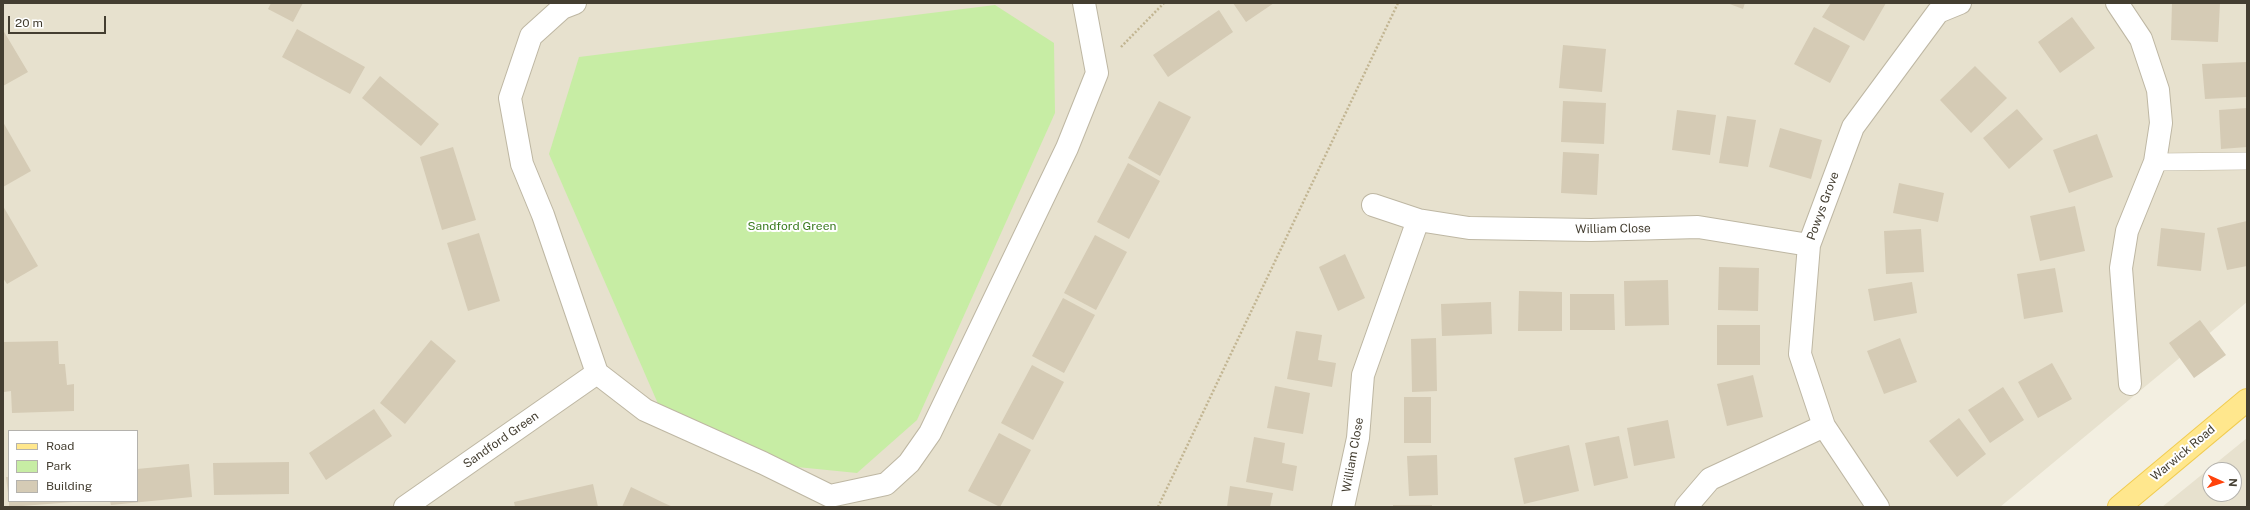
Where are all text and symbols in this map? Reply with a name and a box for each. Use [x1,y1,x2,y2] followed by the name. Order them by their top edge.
[10,8,108,34] scale bar
[15,16,43,30] text: 20 m
[1804,170,1842,242] street label: Powys Grove
[748,219,836,233] park label: Sandford Green
[1575,221,1651,237] street label: William Close
[461,409,541,471] street label: Sandford Green
[1339,417,1367,493] street label: William Close
[2148,422,2218,484] street label: Warwick Road
[8,430,138,502] legend
[46,439,74,453] text: Road
[46,459,72,473] text: Park
[2202,462,2242,502] north arrow
[2227,478,2239,487] text: N
[46,479,92,493] text: Building

